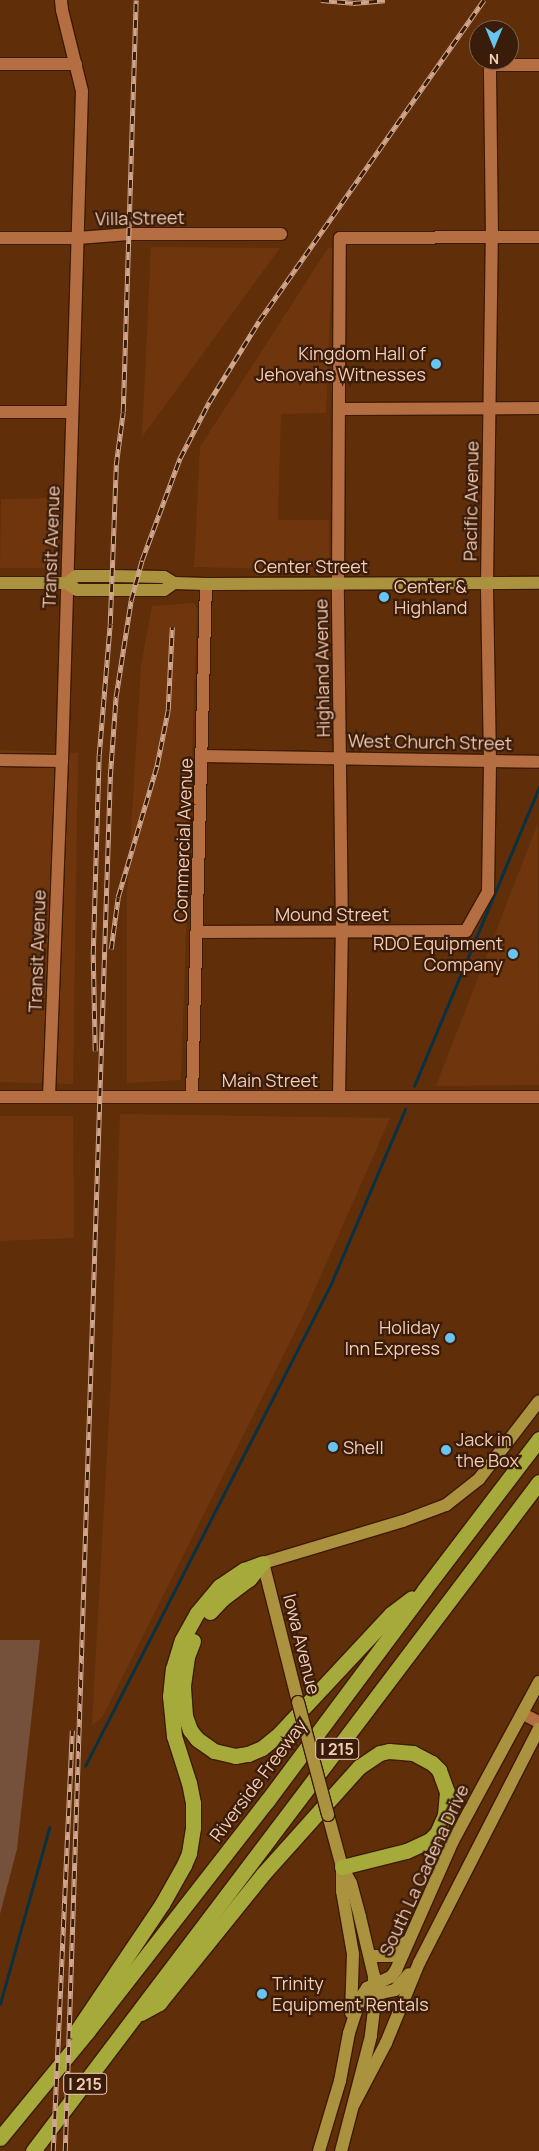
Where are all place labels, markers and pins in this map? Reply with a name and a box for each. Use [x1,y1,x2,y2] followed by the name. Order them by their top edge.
[256,343,426,386] place label: Kingdom Hall of Jehovahs Witnesses
[430,358,442,370] marker: Kingdom Hall of Jehovahs Witnesses
[394,576,467,618] place label: Center & Highland
[378,591,390,603] marker: Center & Highland
[373,933,503,976] place label: RDO Equipment Company
[507,948,519,960] marker: RDO Equipment Company
[345,1317,440,1360] place label: Holiday Inn Express
[444,1332,456,1344] marker: Holiday Inn Express
[456,1429,519,1472] place label: Jack in the Box
[343,1436,384,1458] place label: Shell
[327,1441,339,1453] marker: Shell
[440,1444,452,1456] marker: Jack in the Box
[272,1973,429,2016] place label: Trinity Equipment Rentals
[256,1988,268,2000] marker: Trinity Equipment Rentals

